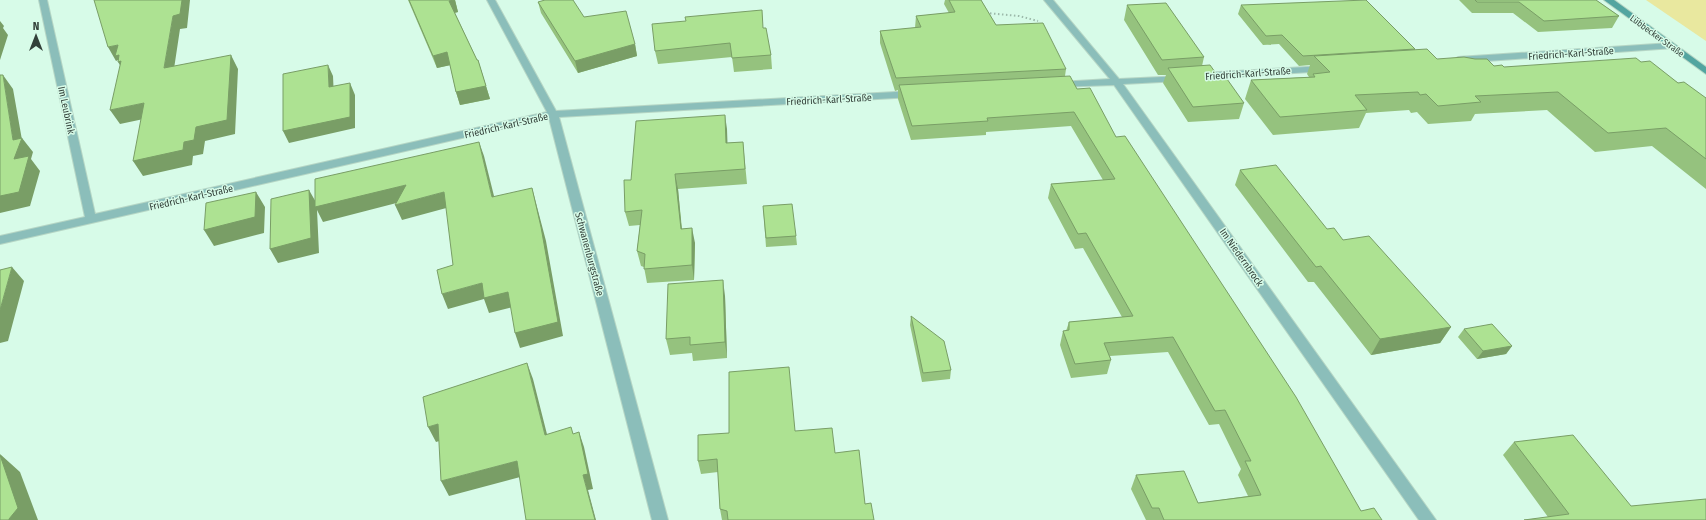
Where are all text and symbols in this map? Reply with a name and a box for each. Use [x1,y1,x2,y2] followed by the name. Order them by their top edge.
[1628,13,1686,59] street label: Lübbecker Straße
[16,16,56,56] north arrow
[33,20,39,33] text: N
[1528,45,1614,63] street label: Friedrich-Karl-Straße
[1205,65,1291,83] street label: Friedrich-Karl-Straße
[55,85,77,135] street label: Im Leubrink
[786,92,872,108] street label: Friedrich-Karl-Straße
[463,110,549,141] street label: Friedrich-Karl-Straße
[148,182,234,213] street label: Friedrich-Karl-Straße
[572,211,606,297] street label: Schwanenburgstraße
[1217,226,1266,289] street label: Im Niedernbrock

